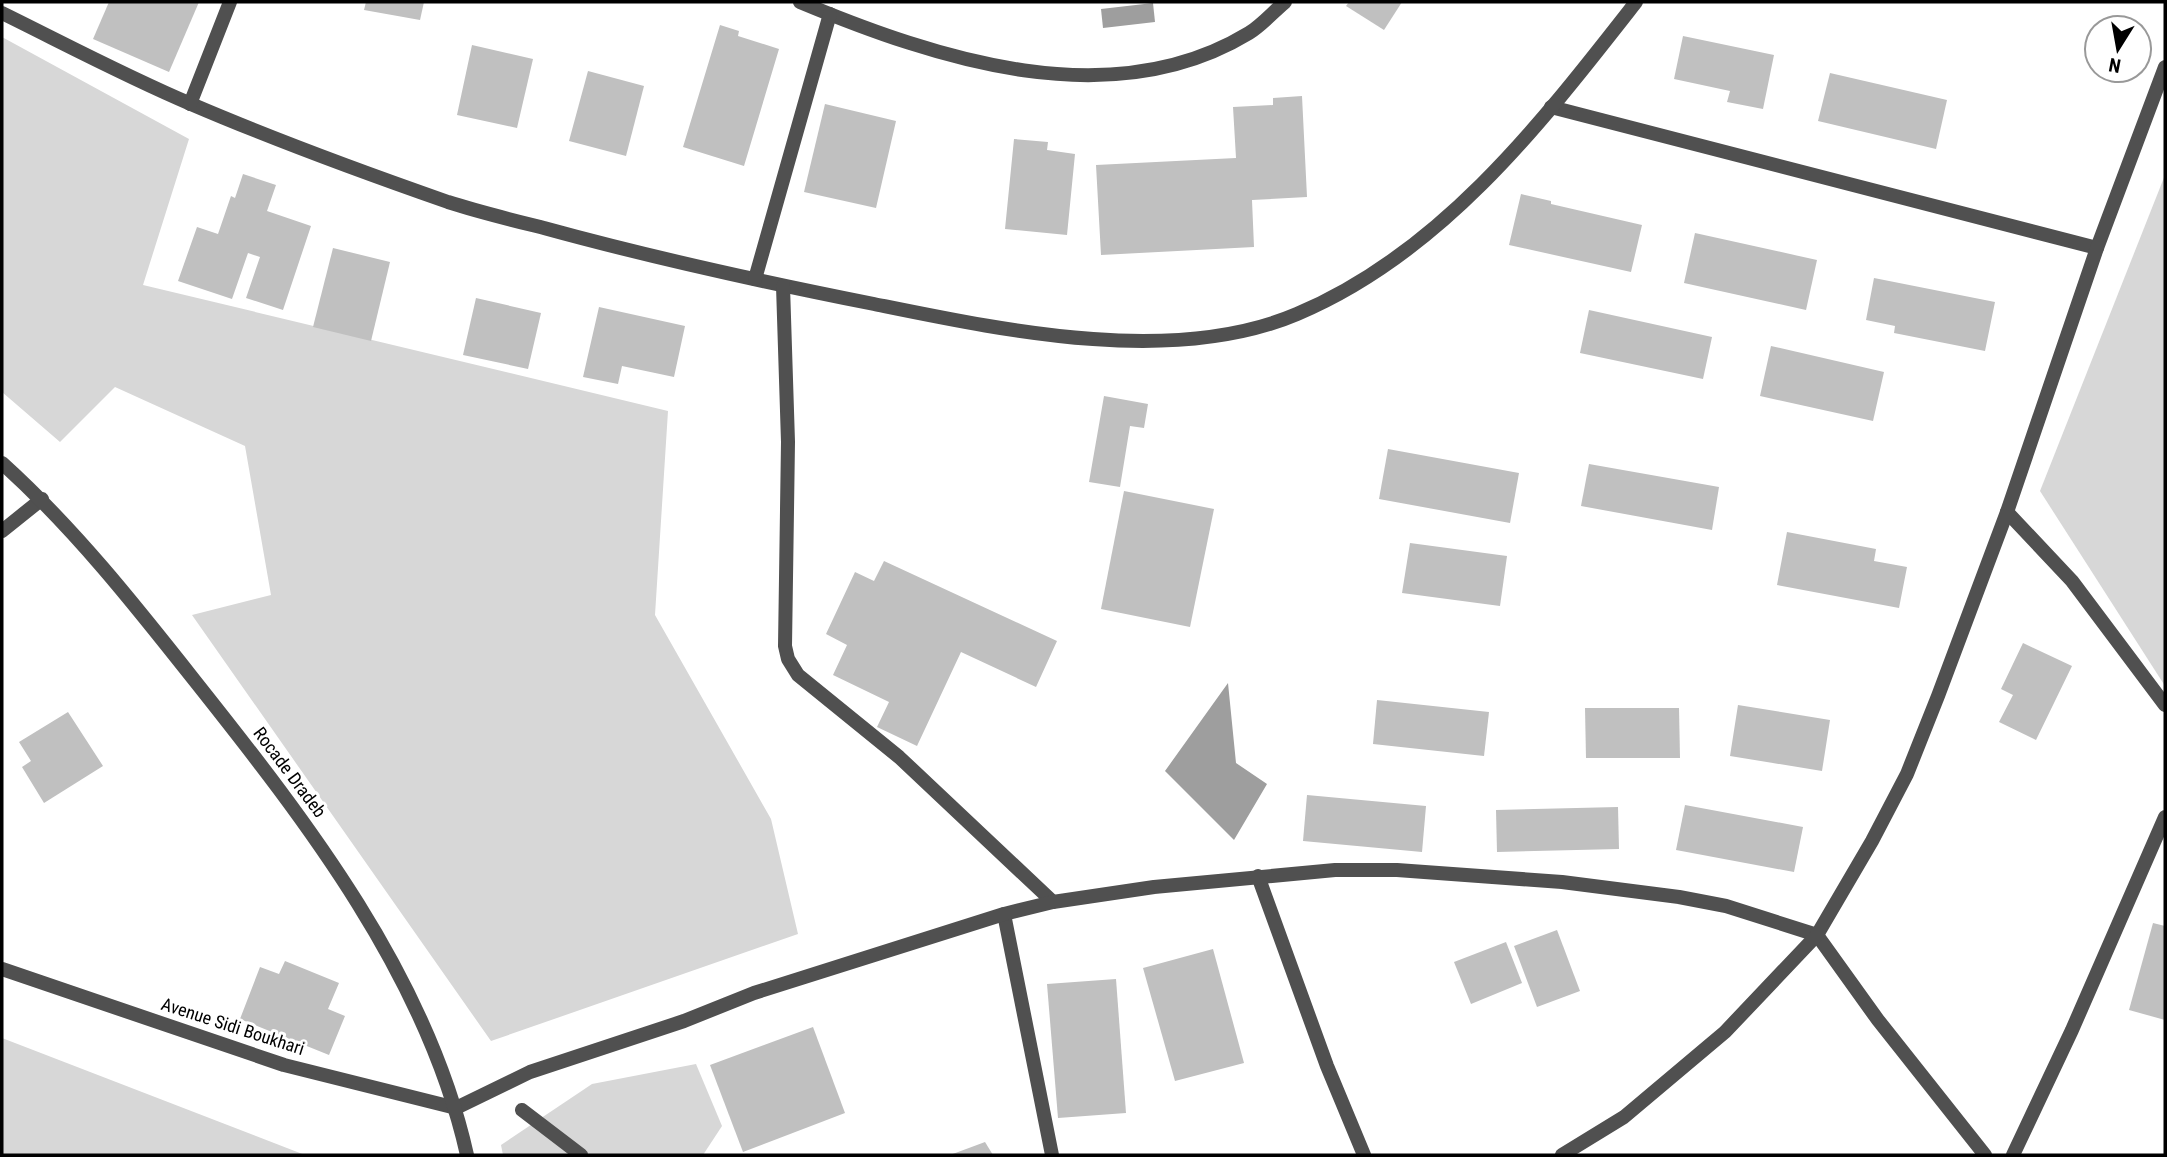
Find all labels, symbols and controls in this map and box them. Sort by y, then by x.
north arrow [2083,14,2153,84]
text: N [2107,53,2123,78]
street label: Rocade Dradeb [249,723,331,821]
street label: Avenue Sidi Boukhari [159,993,307,1059]

